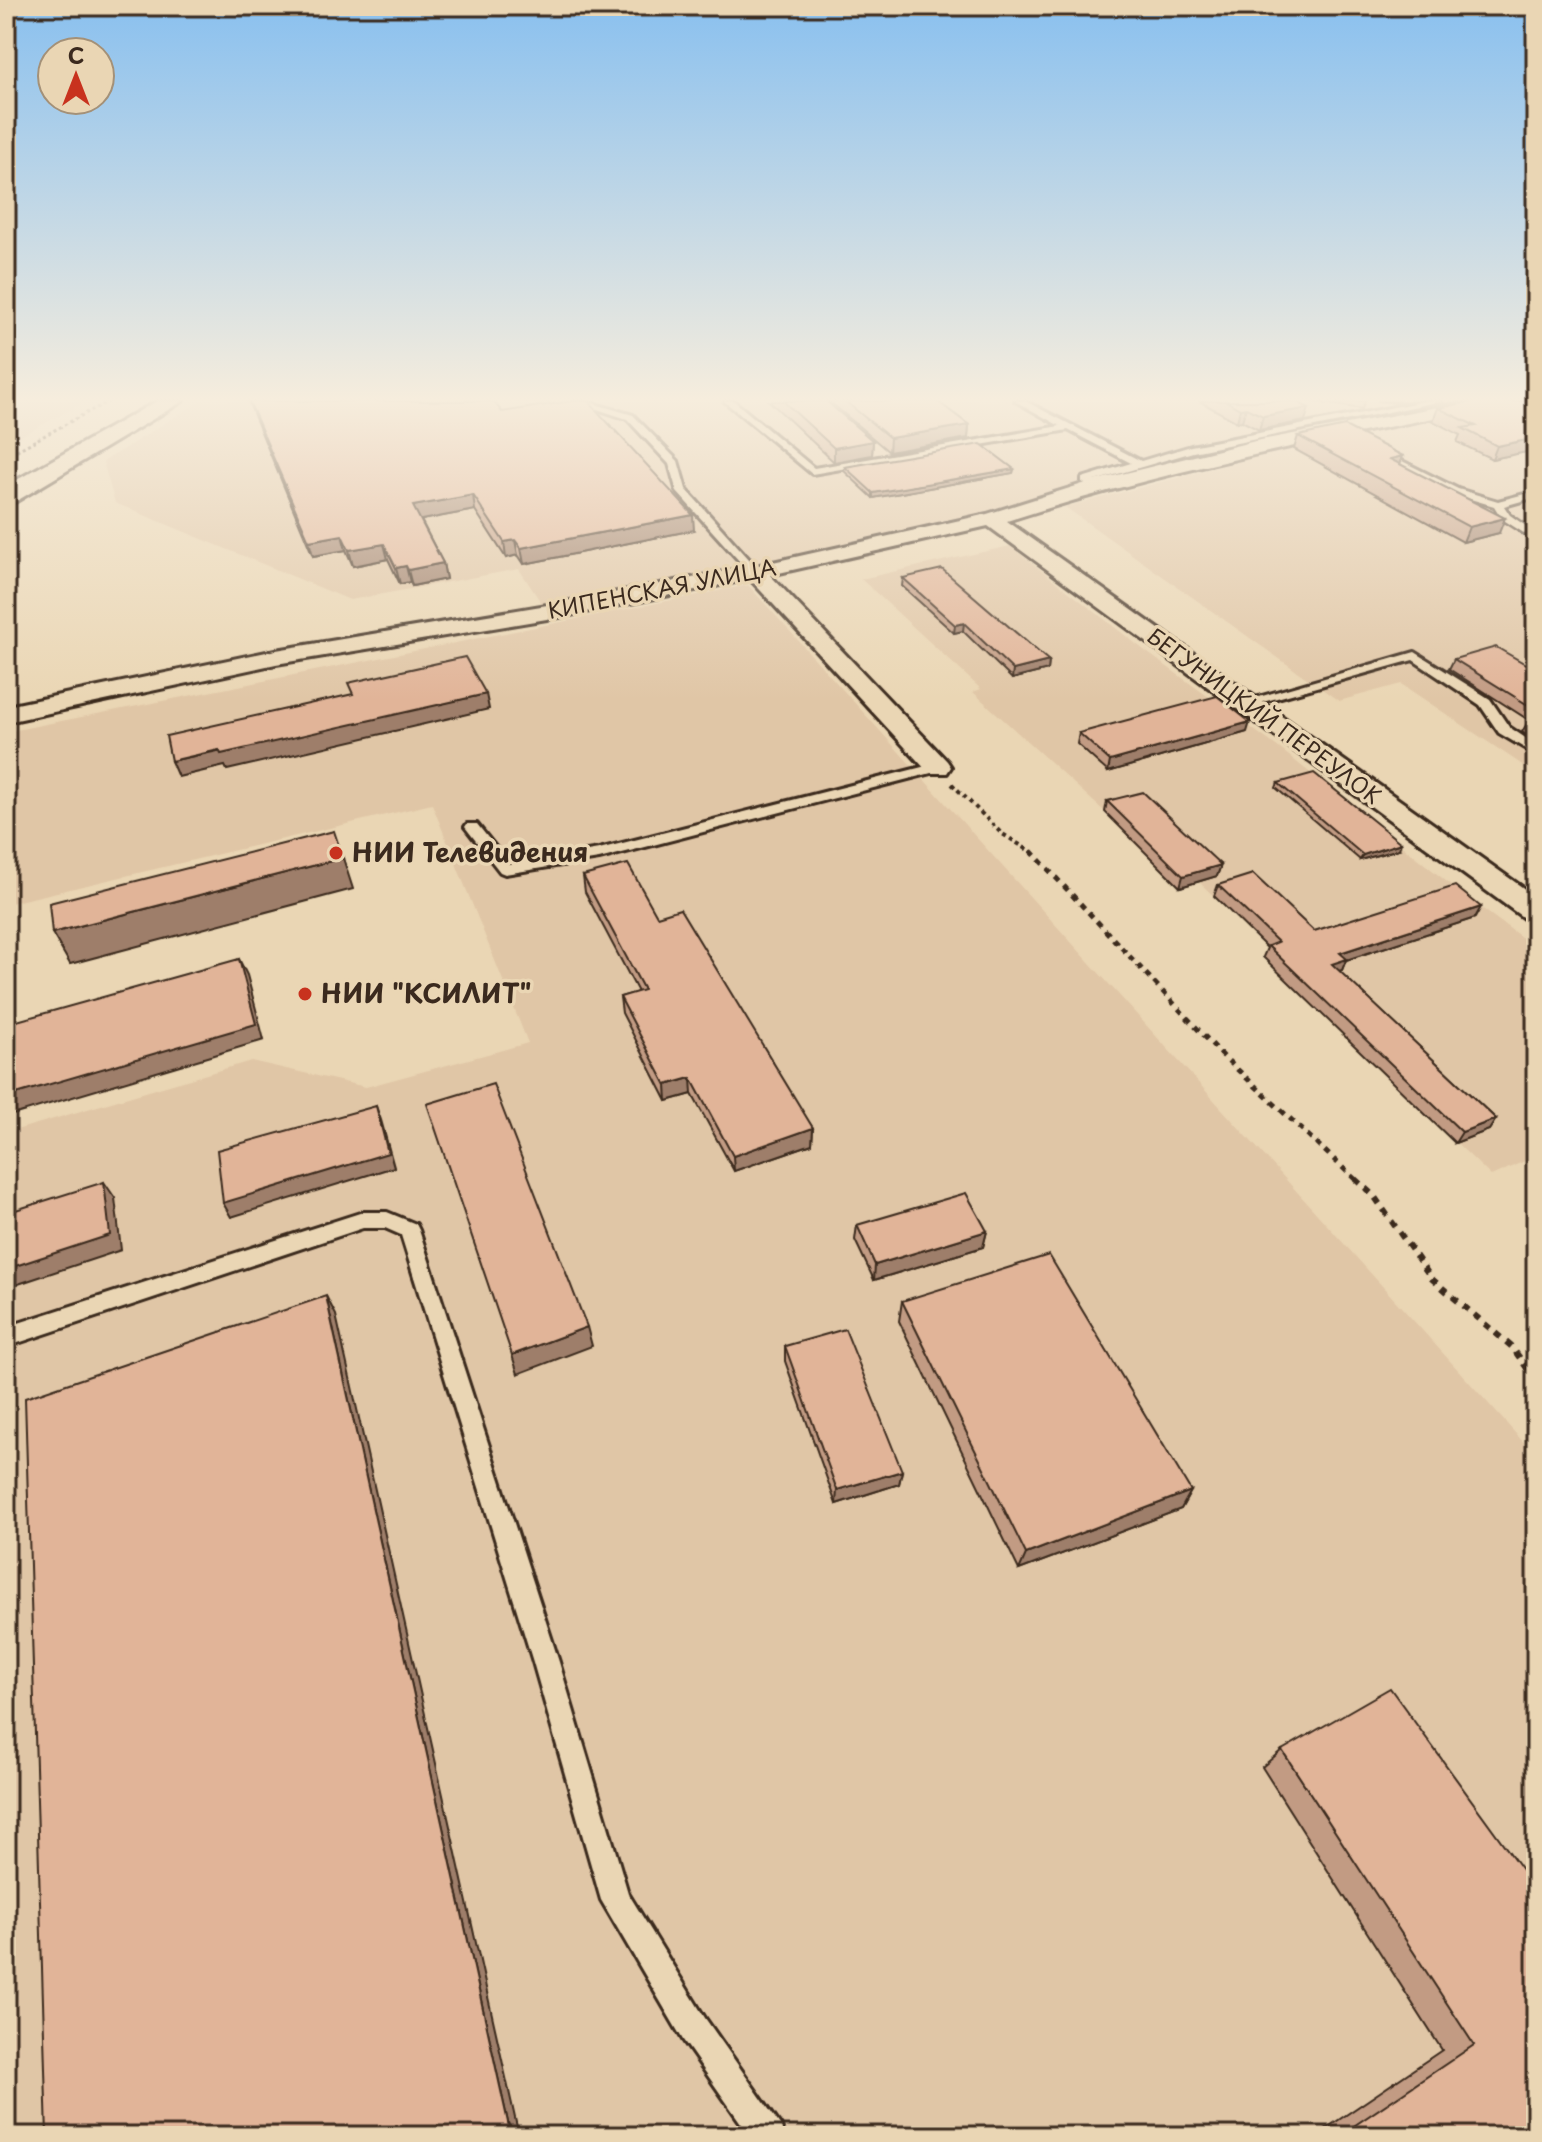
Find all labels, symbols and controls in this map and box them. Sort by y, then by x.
north arrow [36,36,116,116]
text: С [68,38,84,71]
street label: КИПЕНСКАЯ УЛИЦА [545,549,779,626]
street label: БЕГУНИЦКИЙ ПЕРЕУЛОК [1141,619,1389,811]
place label: НИИ Телевидения [352,832,588,871]
marker: НИИ Телевидения [327,844,345,862]
place label: НИИ "КСИЛИТ" [321,973,531,1012]
marker: НИИ "КСИЛИТ" [296,985,314,1003]

